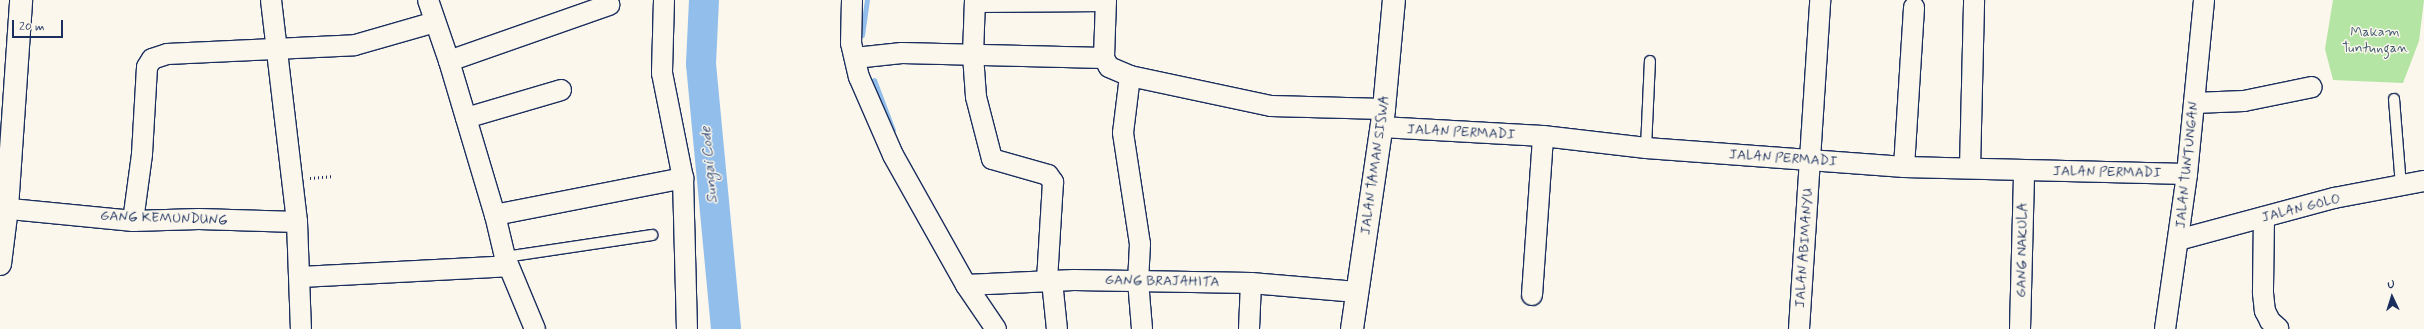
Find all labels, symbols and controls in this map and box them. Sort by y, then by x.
scale bar [14,12,65,38]
text: 20 m [19,19,45,35]
park label: Makam Tuntungan [2342,24,2408,56]
street label: JALAN TAMAN SISWA [1357,95,1393,235]
street label: JALAN TUNTUNGAN [2172,100,2202,230]
street label: JALAN PERMADI [1408,121,1514,143]
water label: Sungai Code [698,126,722,204]
street label: JALAN PERMADI [1730,146,1836,170]
street label: JALAN PERMADI [2055,163,2159,181]
street label: JALAN ABIMANYU [1791,187,1817,309]
street label: JALAN GOLO [2259,190,2343,226]
street label: GANG NAKULA [2013,202,2031,298]
street label: GANG KEMUNDUNG [100,207,228,229]
street label: GANG BRAJAHITA [1105,272,1219,290]
north arrow [2372,277,2412,317]
text: U [2387,278,2395,292]

